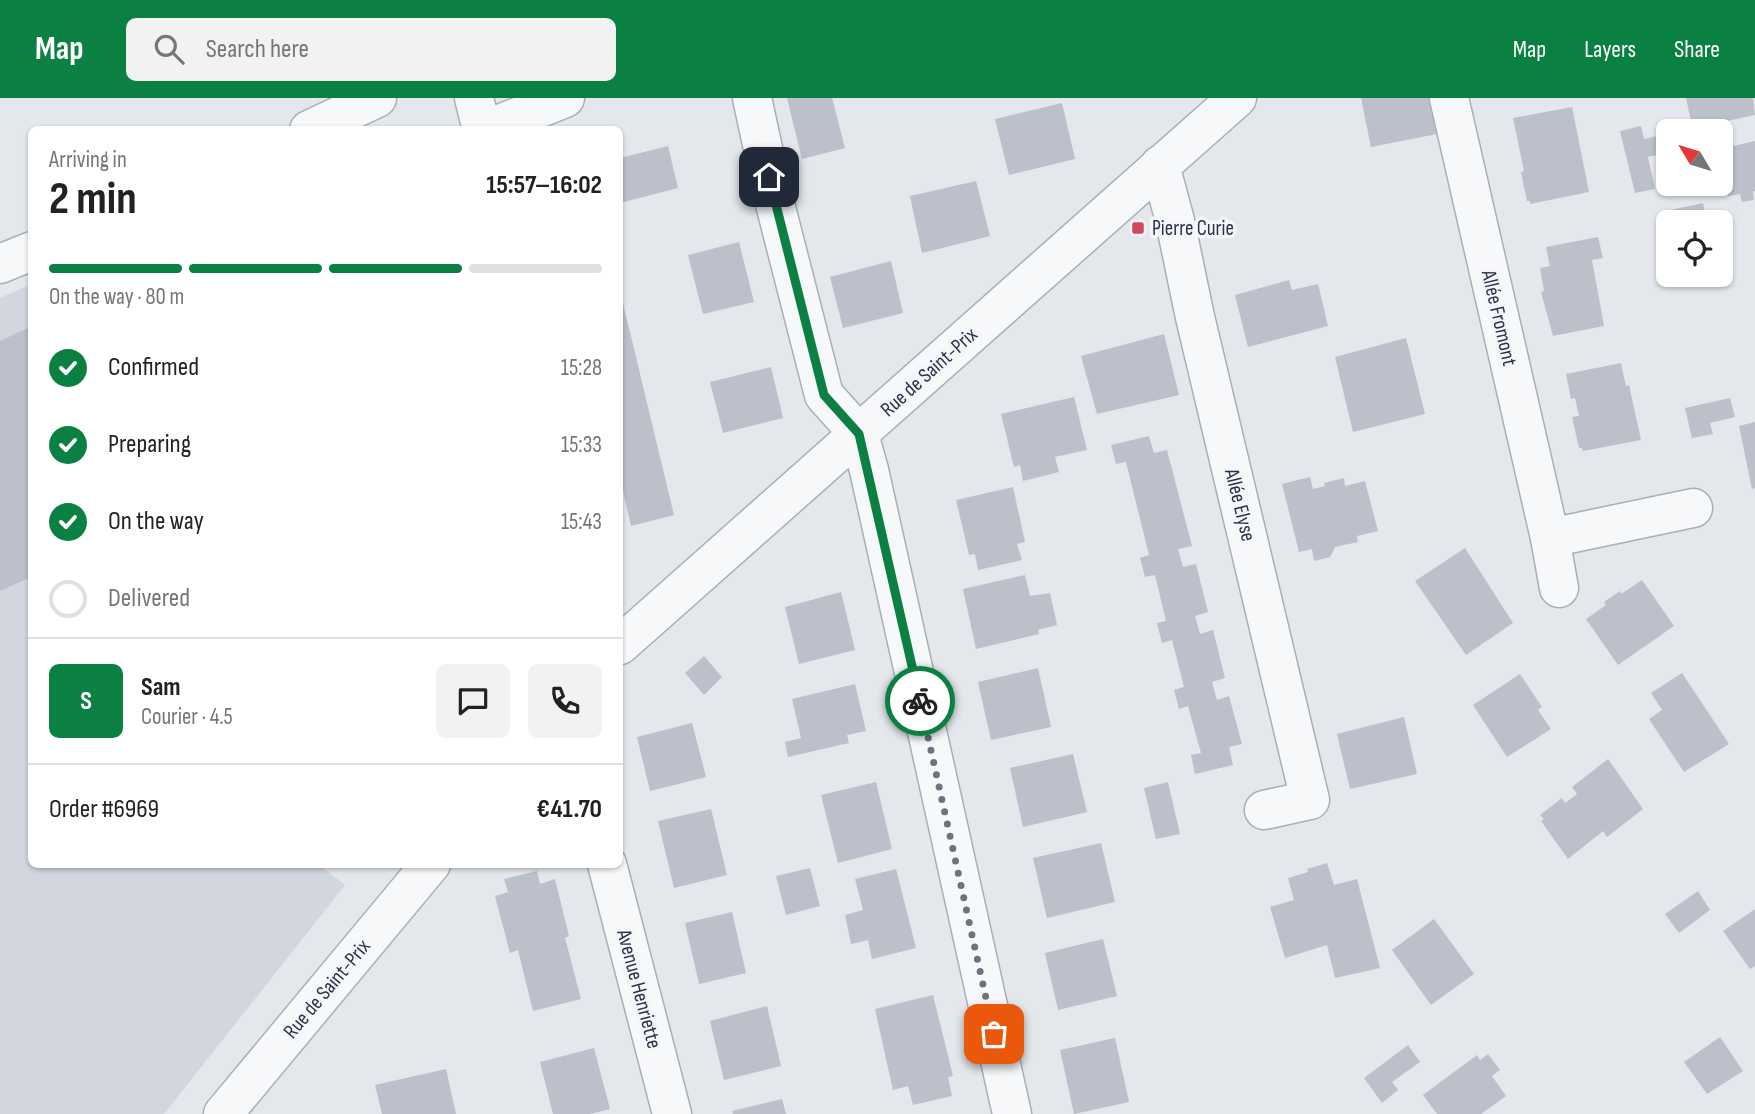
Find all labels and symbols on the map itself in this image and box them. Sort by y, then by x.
north arrow [1656,119,1732,196]
pin [739,147,799,207]
place label: Pierre Curie [1152,216,1234,241]
marker: Pierre Curie [1130,220,1146,236]
street label: Allée Fromont [1476,267,1522,368]
street label: Rue de Saint-Prix [875,322,983,422]
street label: Allée Elyse [1219,465,1261,544]
courier [885,666,955,736]
street label: Avenue Henriette [611,926,667,1051]
street label: Rue de Saint-Prix [278,934,376,1044]
pin [964,1004,1024,1064]

